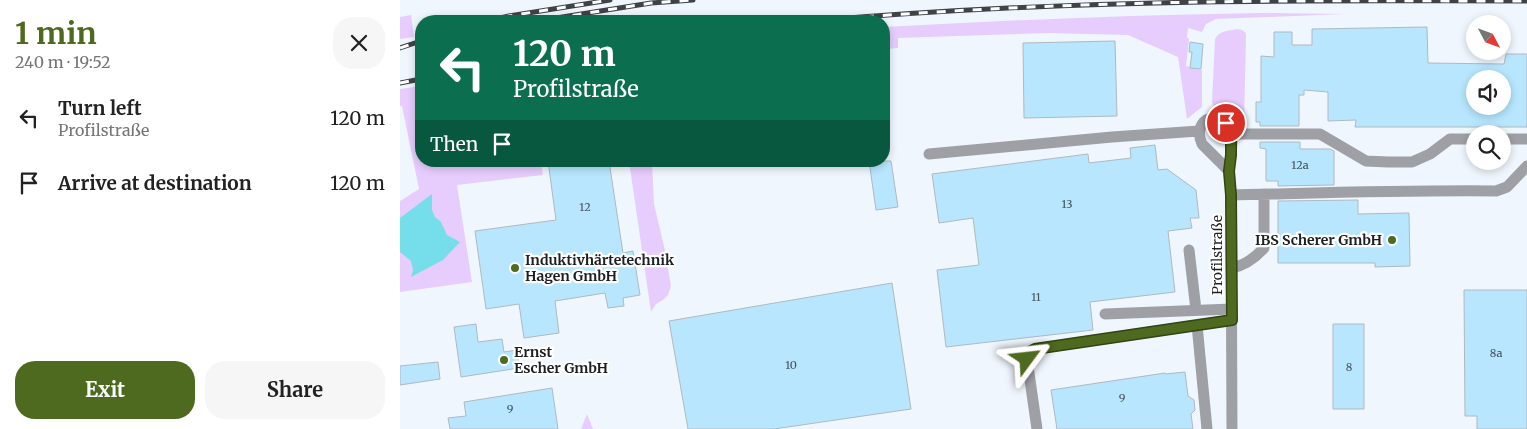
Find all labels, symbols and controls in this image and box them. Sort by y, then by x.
text: 1 min [15,14,97,52]
north arrow [1466,15,1511,60]
map controls [1466,15,1511,170]
button: close [333,17,385,69]
text: 120 m [513,32,616,76]
icon: left [430,35,495,100]
text: 240 m · 19:52 [15,52,111,72]
button: sound [1466,70,1511,115]
text: Profilstraße [513,75,639,103]
text: Turn left [58,96,142,120]
pin [1205,102,1247,144]
icon: left [15,104,43,132]
text: 120 m [330,106,385,130]
icon: arrive [1212,109,1240,137]
text: Profilstraße [58,120,149,140]
button: search [1466,125,1511,170]
icon: arrive [488,130,516,158]
text: Then [430,132,478,156]
house number: 12a [1291,158,1309,172]
icon: arrive [15,169,43,197]
text: Arrive at destination [58,171,252,195]
text: 120 m [330,171,385,195]
house number: 13 [1062,197,1072,211]
house number: 12 [579,200,591,214]
street label: Profilstraße [1208,215,1226,295]
place label: IBS Scherer GmbH [1255,231,1382,249]
marker: IBS Scherer GmbH [1386,234,1398,246]
place label: Induktivhärtetechnik Hagen GmbH [525,251,675,285]
marker: Induktivhärtetechnik Hagen GmbH [509,262,521,274]
house number: 11 [1031,290,1041,304]
position arrow [1000,332,1052,384]
place label: Ernst Escher GmbH [514,343,608,377]
house number: 8a [1490,346,1502,360]
marker: Ernst Escher GmbH [498,354,510,366]
house number: 10 [785,358,797,372]
house number: 8 [1346,360,1353,374]
button: Exit [15,361,195,419]
button: Share [205,361,385,419]
house number: 9 [1119,391,1126,405]
house number: 9 [507,402,514,416]

